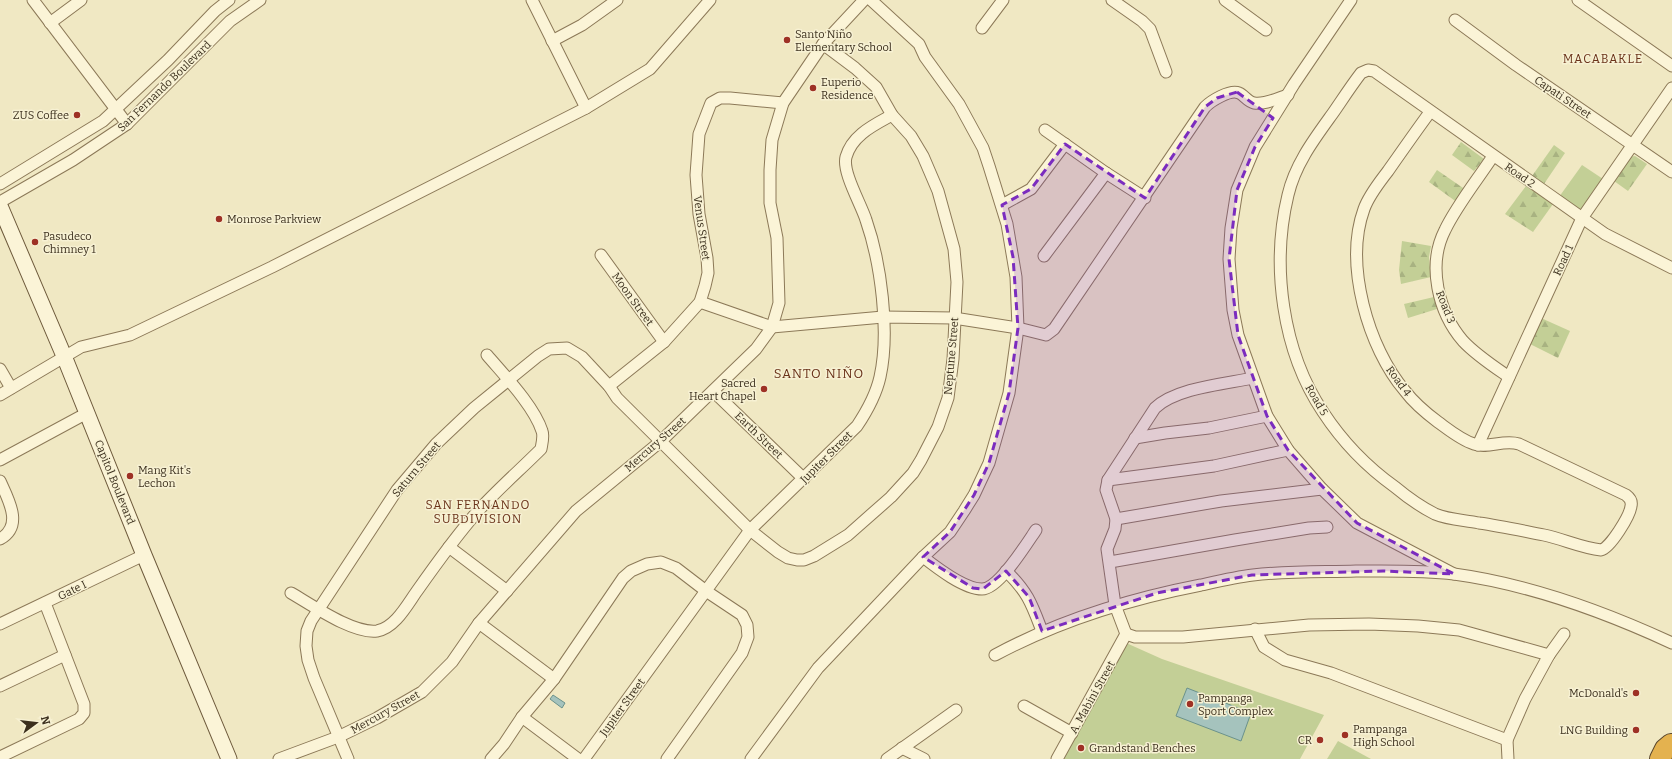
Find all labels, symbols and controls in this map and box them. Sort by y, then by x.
place label: Santo Niño Elementary School [795,28,892,54]
marker: Santo Niño Elementary School [782,35,792,45]
street label: San Fernando Boulevard [115,38,214,134]
district label: MACABAKLE [1563,52,1643,66]
street label: Capati Street [1532,74,1594,121]
place label: Euperio Residence [821,76,874,102]
marker: Euperio Residence [808,83,818,93]
place label: ZUS Coffee [13,109,69,122]
marker: ZUS Coffee [72,110,82,120]
street label: Road 2 [1502,160,1537,191]
street label: Venus Street [691,195,712,261]
place label: Monrose Parkview [227,213,321,226]
marker: Monrose Parkview [214,214,224,224]
place label: Pasudeco Chimney 1 [43,230,96,256]
marker: Pasudeco Chimney 1 [30,237,40,247]
street label: Road 1 [1551,242,1576,278]
street label: Moon Street [609,270,656,328]
street label: Road 3 [1433,289,1458,326]
street label: Neptune Street [942,317,961,396]
street label: Road 4 [1383,364,1414,400]
district label: SANTO NIÑO [774,366,864,381]
place label: Sacred Heart Chapel [689,377,756,403]
street label: Road 5 [1302,382,1331,418]
marker: Sacred Heart Chapel [759,384,769,394]
street label: Earth Street [732,409,785,461]
street label: Mercury Street [622,414,689,474]
street label: Jupiter Street [797,429,855,487]
street label: Capitol Boulevard [92,438,138,527]
street label: Saturn Street [390,439,443,500]
place label: Mang Kit's Lechon [138,464,191,490]
marker: Mang Kit's Lechon [125,471,135,481]
district label: SAN FERNANDO SUBDIVISION [426,498,530,526]
street label: Gate I [56,578,89,603]
street label: A. Mabini Street [1067,659,1118,736]
street label: Jupiter Street [597,676,648,739]
place label: McDonald's [1569,687,1628,700]
street label: Mercury Street [349,688,422,737]
marker: McDonald's [1631,688,1641,698]
place label: Pampanga Sport Complex [1198,692,1273,718]
marker: Pampanga Sport Complex [1185,699,1195,709]
north arrow [16,703,56,743]
text: N [38,715,53,727]
place label: Pampanga High School [1353,723,1415,749]
place label: LNG Building [1560,724,1628,737]
marker: LNG Building [1631,725,1641,735]
marker: Pampanga High School [1340,730,1350,740]
place label: CR [1298,734,1313,747]
marker: CR [1315,735,1325,745]
place label: Grandstand Benches [1089,742,1195,755]
marker: Grandstand Benches [1076,743,1086,753]

